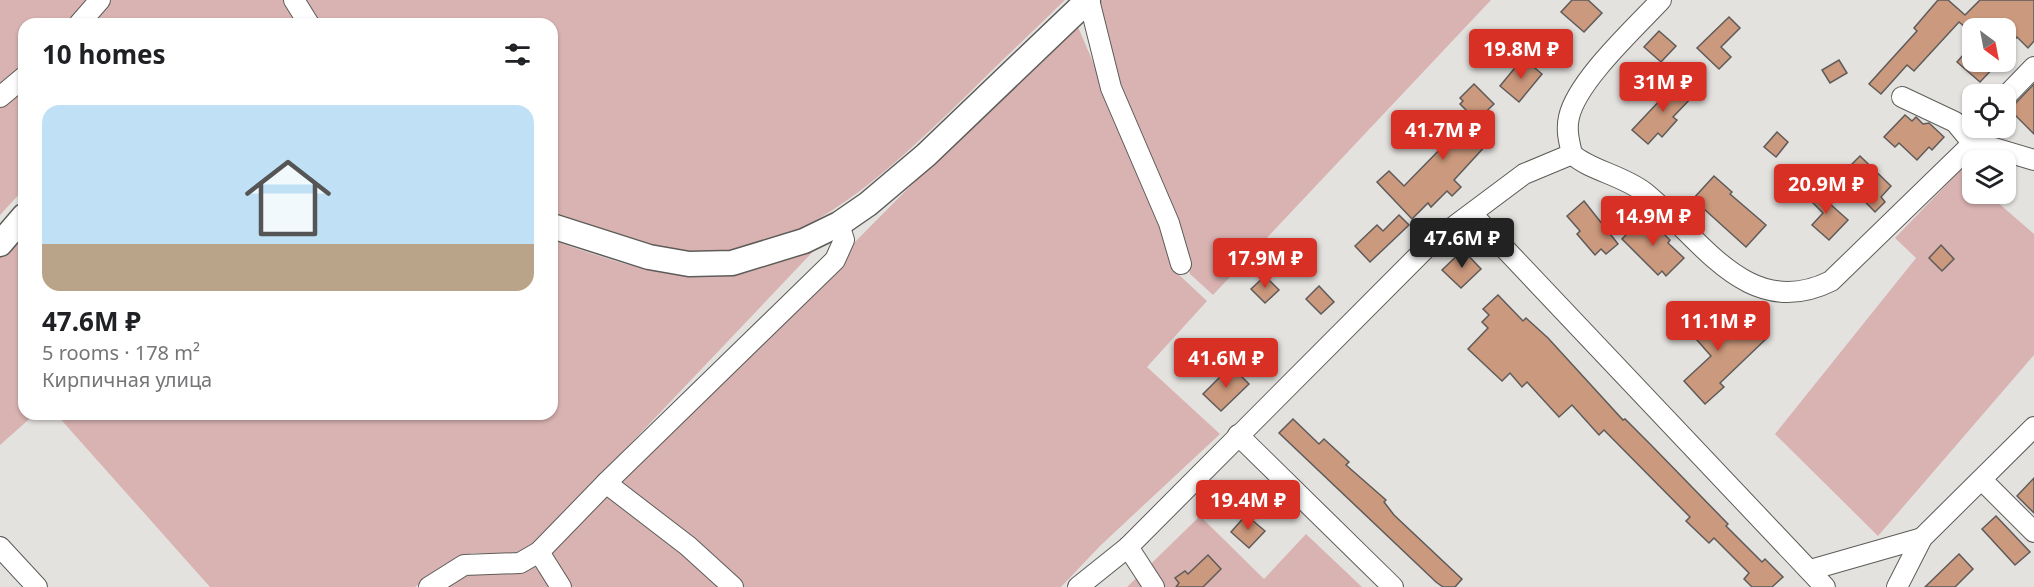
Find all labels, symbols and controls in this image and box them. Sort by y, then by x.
north arrow [1962,18,2016,72]
map controls [1962,18,2016,204]
pin: 19.8M ₽ [1466,29,1576,80]
text: 19.8M ₽ [1483,35,1559,62]
text: 10 homes [42,36,166,72]
icon: filters [501,38,534,71]
pin: 31M ₽ [1621,62,1705,113]
text: 31M ₽ [1634,68,1692,95]
button: locate [1962,84,2016,138]
pin: 41.7M ₽ [1388,110,1498,161]
text: 41.7M ₽ [1405,116,1481,143]
icon: home [234,144,342,252]
button: layers [1962,150,2016,204]
pin: 20.9M ₽ [1771,164,1881,215]
text: 20.9M ₽ [1788,170,1864,197]
pin: 14.9M ₽ [1598,196,1708,247]
text: 14.9M ₽ [1615,202,1691,229]
pin: 47.6M ₽ [1407,218,1517,269]
text: 47.6M ₽ [1424,224,1500,251]
pin: 17.9M ₽ [1210,238,1320,289]
text: 17.9M ₽ [1227,244,1303,271]
pin: 11.1M ₽ [1663,301,1773,352]
text: 47.6M ₽ [42,303,141,339]
text: 11.1M ₽ [1680,307,1756,334]
pin: 41.6M ₽ [1171,338,1281,389]
text: 5 rooms · 178 m² [42,339,200,366]
text: 41.6M ₽ [1188,344,1264,371]
text: Кирпичная улица [42,366,212,393]
pin: 19.4M ₽ [1193,480,1303,531]
text: 19.4M ₽ [1210,486,1286,513]

